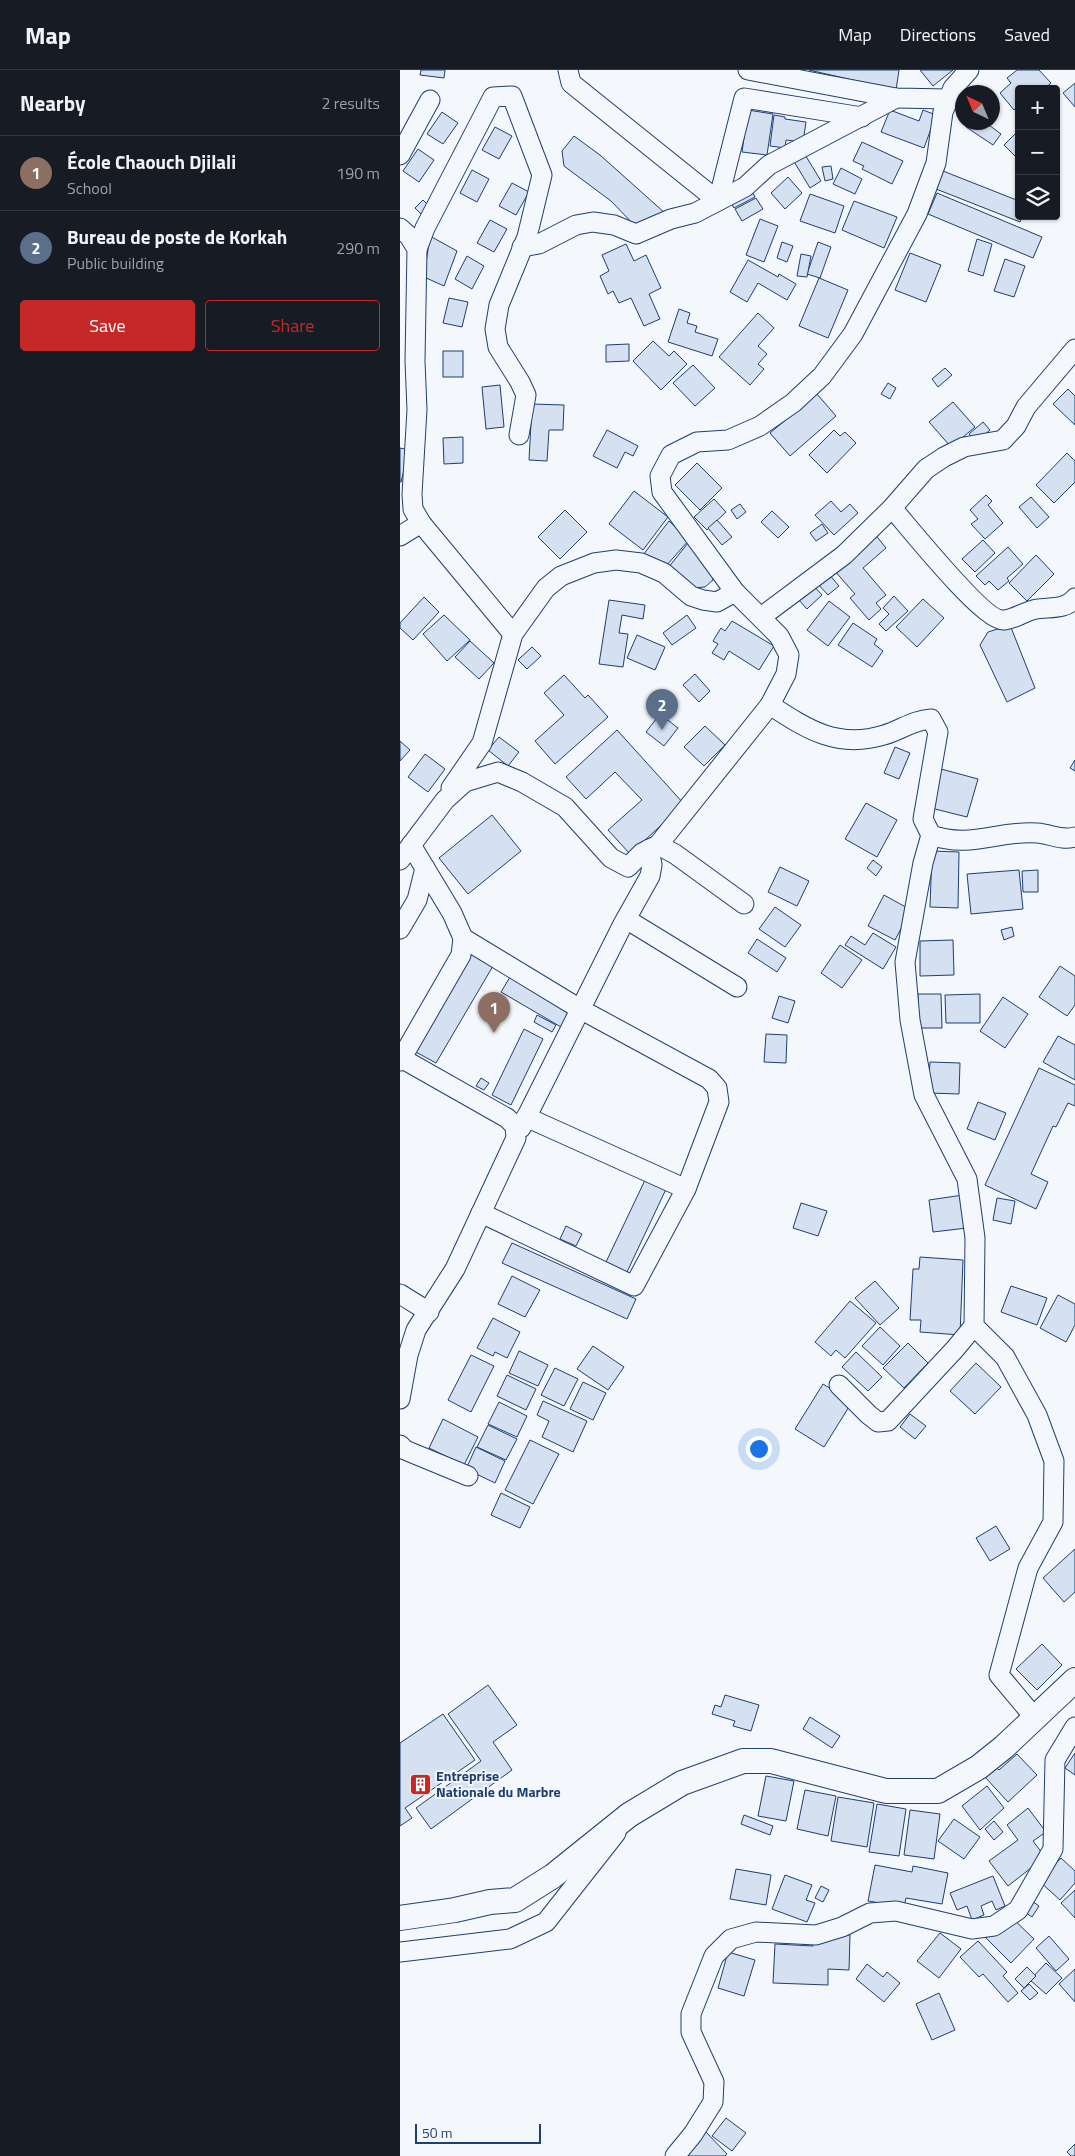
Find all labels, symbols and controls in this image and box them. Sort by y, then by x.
text: Map [25,17,71,53]
text: Map [838,21,872,48]
text: Directions [900,21,976,48]
text: Saved [1004,21,1050,48]
north arrow [955,85,1000,130]
map controls [1015,85,1060,220]
button: + [1015,85,1060,130]
text: Nearby [20,87,85,119]
text: 2 results [321,91,380,115]
button: − [1015,130,1060,175]
text: École Chaouch Djilali [67,147,236,176]
text: 1 [32,161,40,185]
text: 190 m [336,161,380,185]
button: layers [1015,175,1060,220]
text: School [67,176,112,200]
text: Bureau de poste de Korkah [67,222,287,251]
text: 2 [32,236,40,260]
text: 290 m [336,236,380,260]
text: Public building [67,251,164,275]
button: Save [20,300,195,351]
button: Share [205,300,380,351]
pin: 2 [646,689,678,730]
pin: 1 [478,992,510,1033]
your location [746,1436,772,1462]
place label: Entreprise Nationale du Marbre [436,1765,561,1802]
building icon: Entreprise Nationale du Marbre [408,1772,432,1796]
scale bar [415,2121,541,2144]
text: 50 m [422,2122,452,2143]

